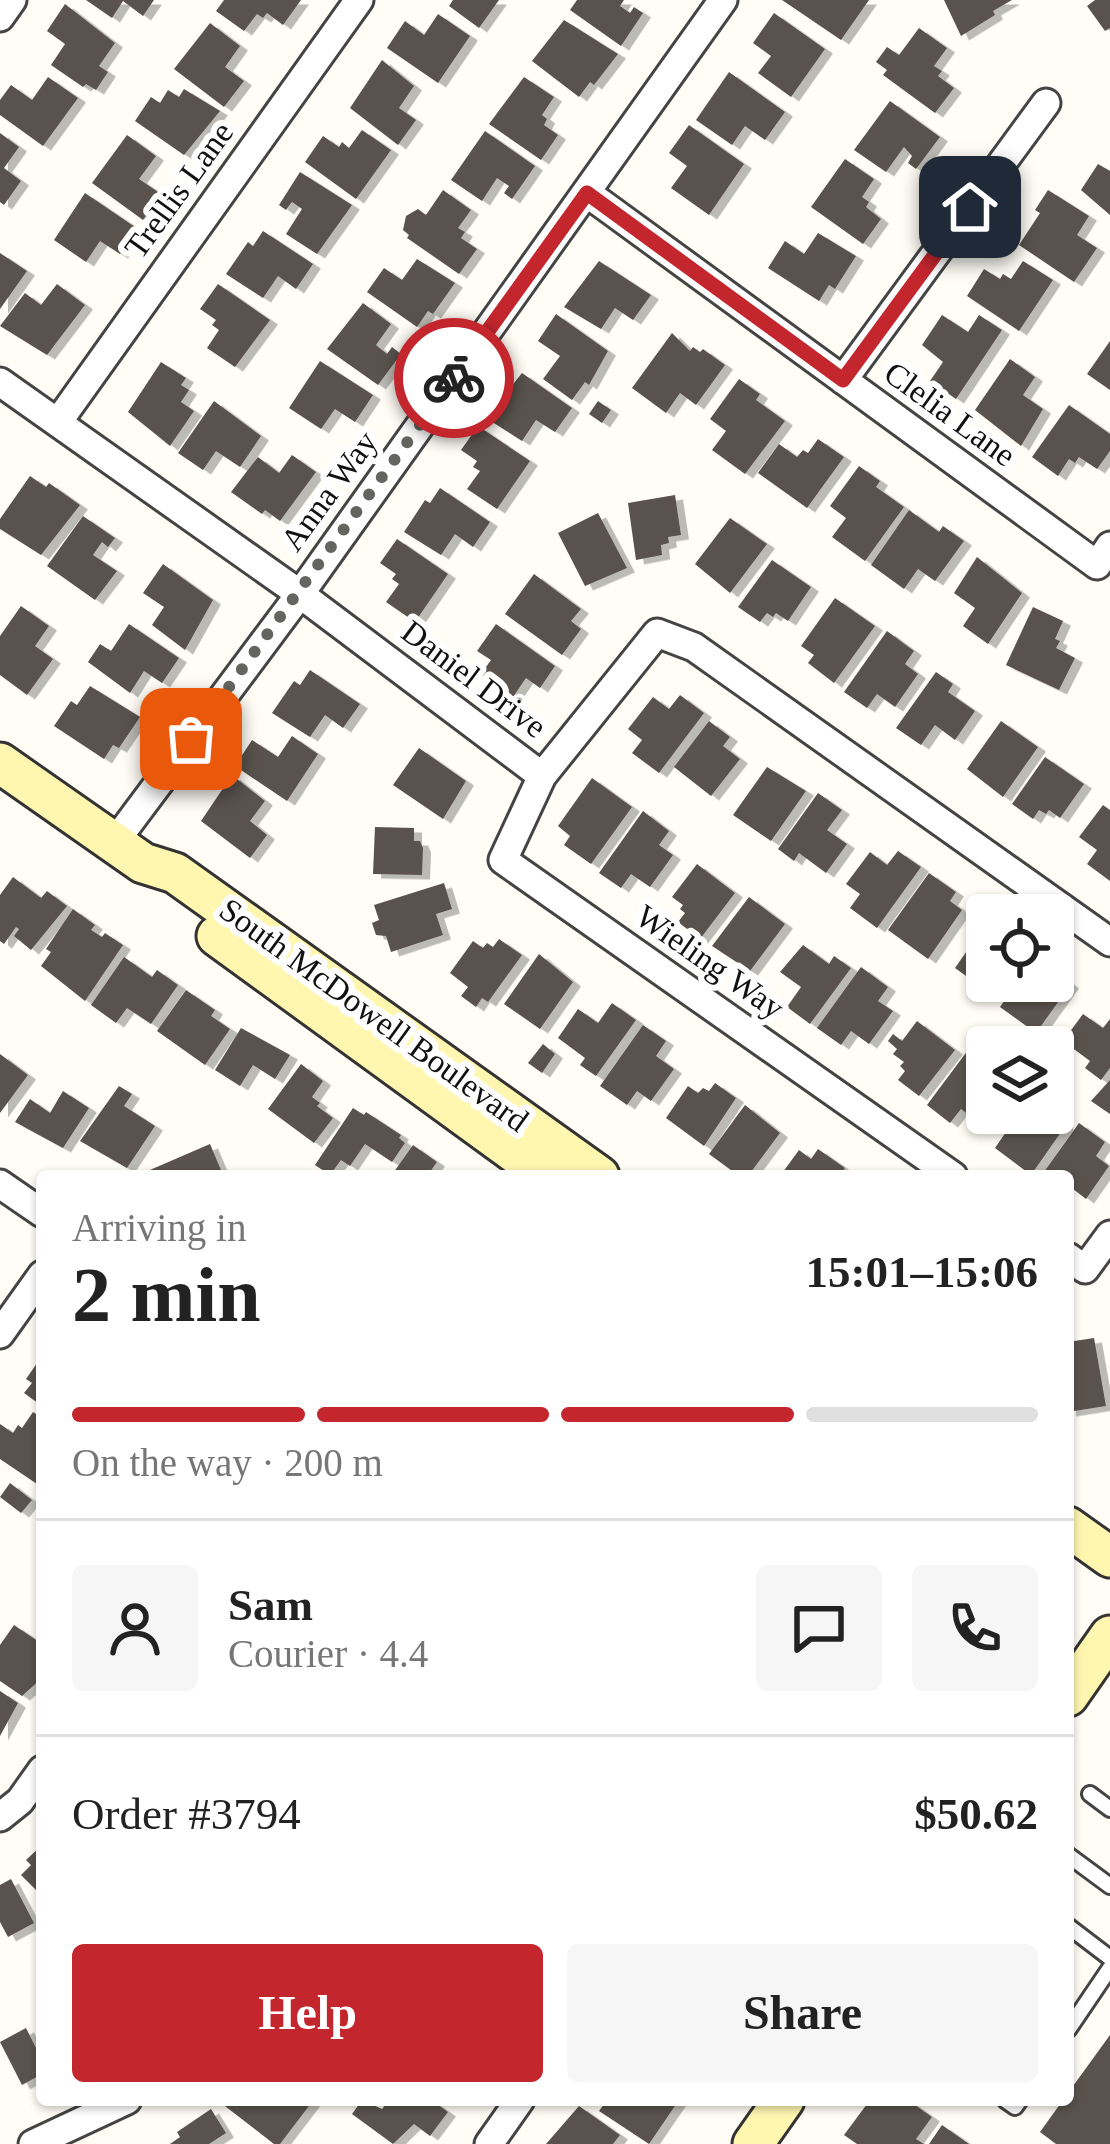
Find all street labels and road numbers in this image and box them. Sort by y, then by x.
street label: Trellis Lane [118,115,240,265]
street label: Clelia Lane [878,354,1022,474]
street label: Anna Way [274,424,385,558]
street label: Daniel Drive [395,613,553,745]
street label: South McDowell Boulevard [213,891,536,1139]
street label: Wieling Way [629,898,791,1026]

